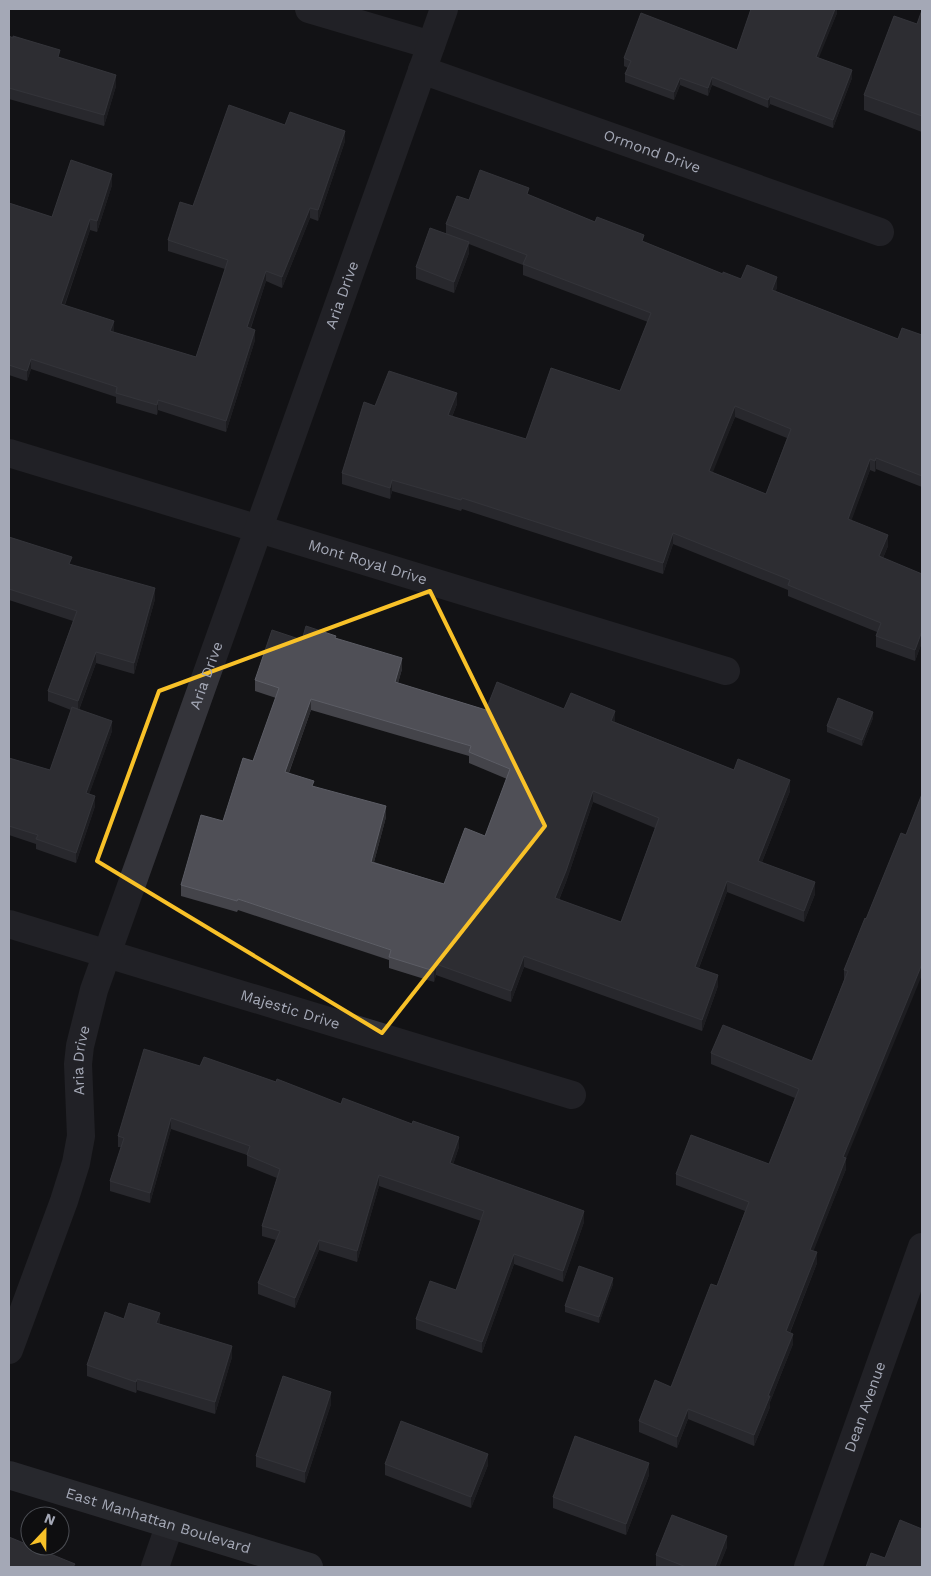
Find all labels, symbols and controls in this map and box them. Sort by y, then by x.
street label: Ormond Drive [601,126,703,177]
street label: Aria Drive [322,259,362,331]
street label: Mont Royal Drive [306,536,429,589]
street label: Aria Drive [186,639,227,712]
street label: Majestic Drive [238,986,342,1033]
street label: Aria Drive [69,1023,94,1096]
street label: Dean Avenue [841,1359,889,1455]
street label: East Manhattan Boulevard [63,1484,253,1558]
north arrow [20,1506,70,1556]
text: N [42,1510,58,1528]

